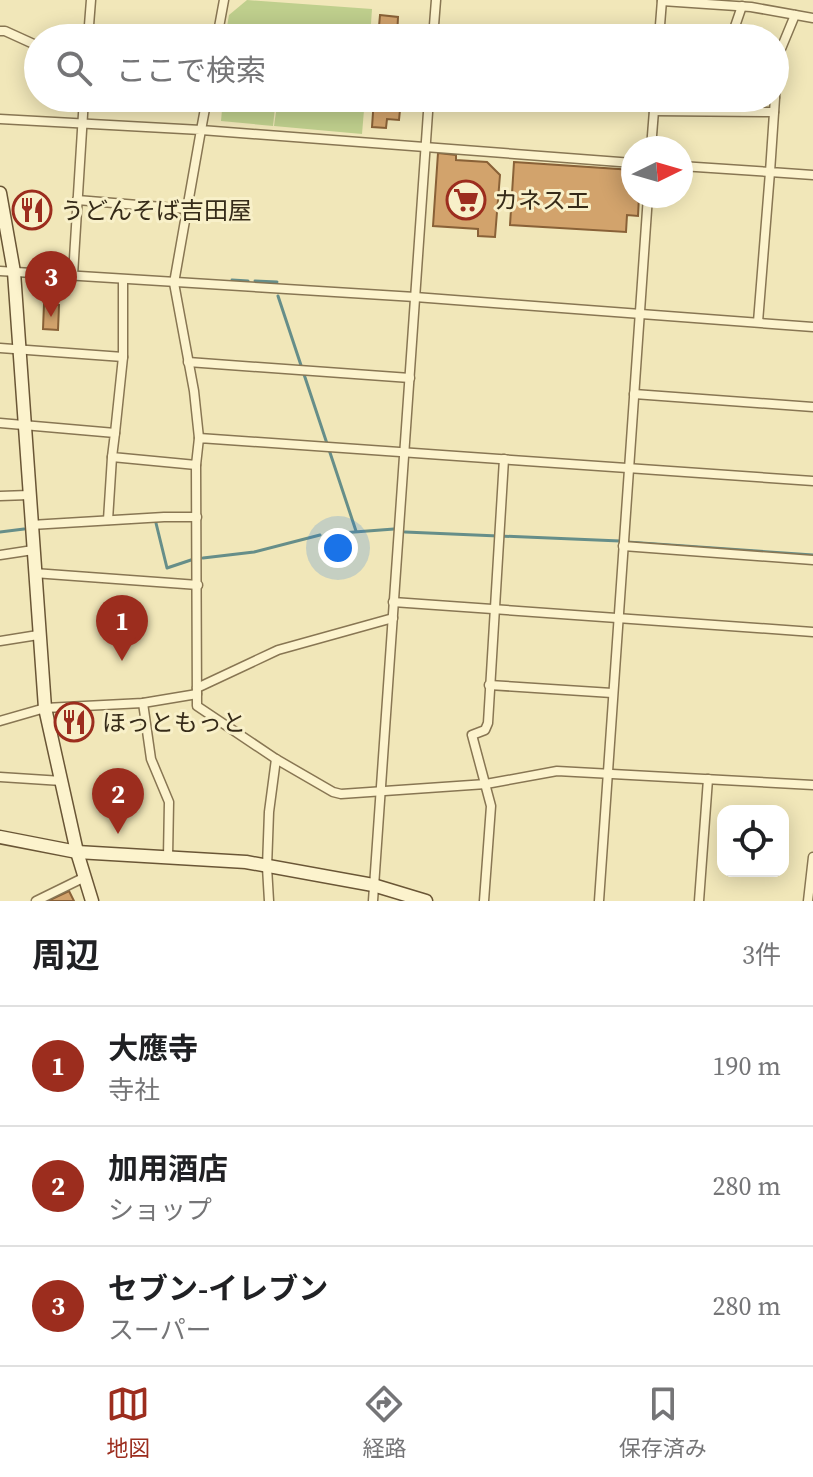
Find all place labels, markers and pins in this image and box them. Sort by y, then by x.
supermarket icon: カネスエ [445,179,487,221]
place label: カネスエ [494,184,590,217]
restaurant icon: うどんそば吉田屋 [11,189,53,231]
place label: うどんそば吉田屋 [60,194,252,227]
pin: 3 [25,251,77,317]
pin: 1 [96,595,148,661]
restaurant icon: ほっともっと [53,701,95,743]
place label: ほっともっと [102,706,246,739]
pin: 2 [92,768,144,834]

